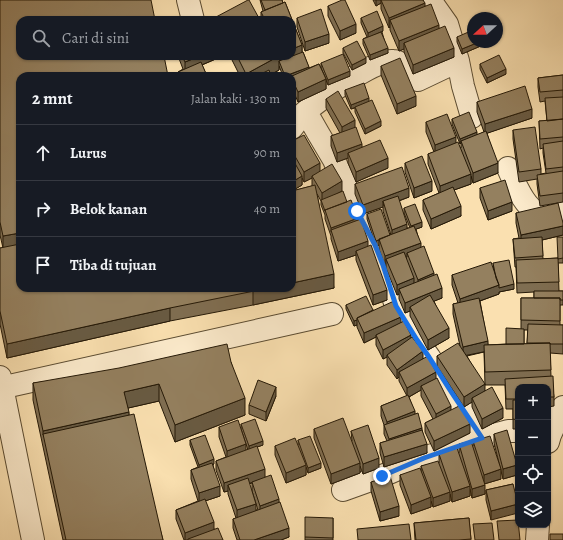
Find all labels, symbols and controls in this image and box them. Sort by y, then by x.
north arrow [467,12,503,48]
search box [16,16,296,60]
icon: search [30,27,52,49]
text: Cari di sini [62,28,129,48]
text: 2 mnt [32,87,73,110]
text: Jalan kaki · 130 m [191,90,280,107]
icon: ahead [32,142,54,164]
text: Lurus [70,143,107,163]
text: 90 m [254,144,280,161]
icon: right [32,198,54,220]
text: Belok kanan [70,199,147,219]
text: 40 m [254,200,280,217]
route start [348,202,366,220]
icon: arrive [32,254,54,276]
text: Tiba di tujuan [70,255,156,275]
map controls [515,384,551,528]
button: + [515,384,551,420]
button: − [515,420,551,456]
button: locate [515,456,551,492]
route end [373,467,391,485]
button: layers [515,492,551,528]

